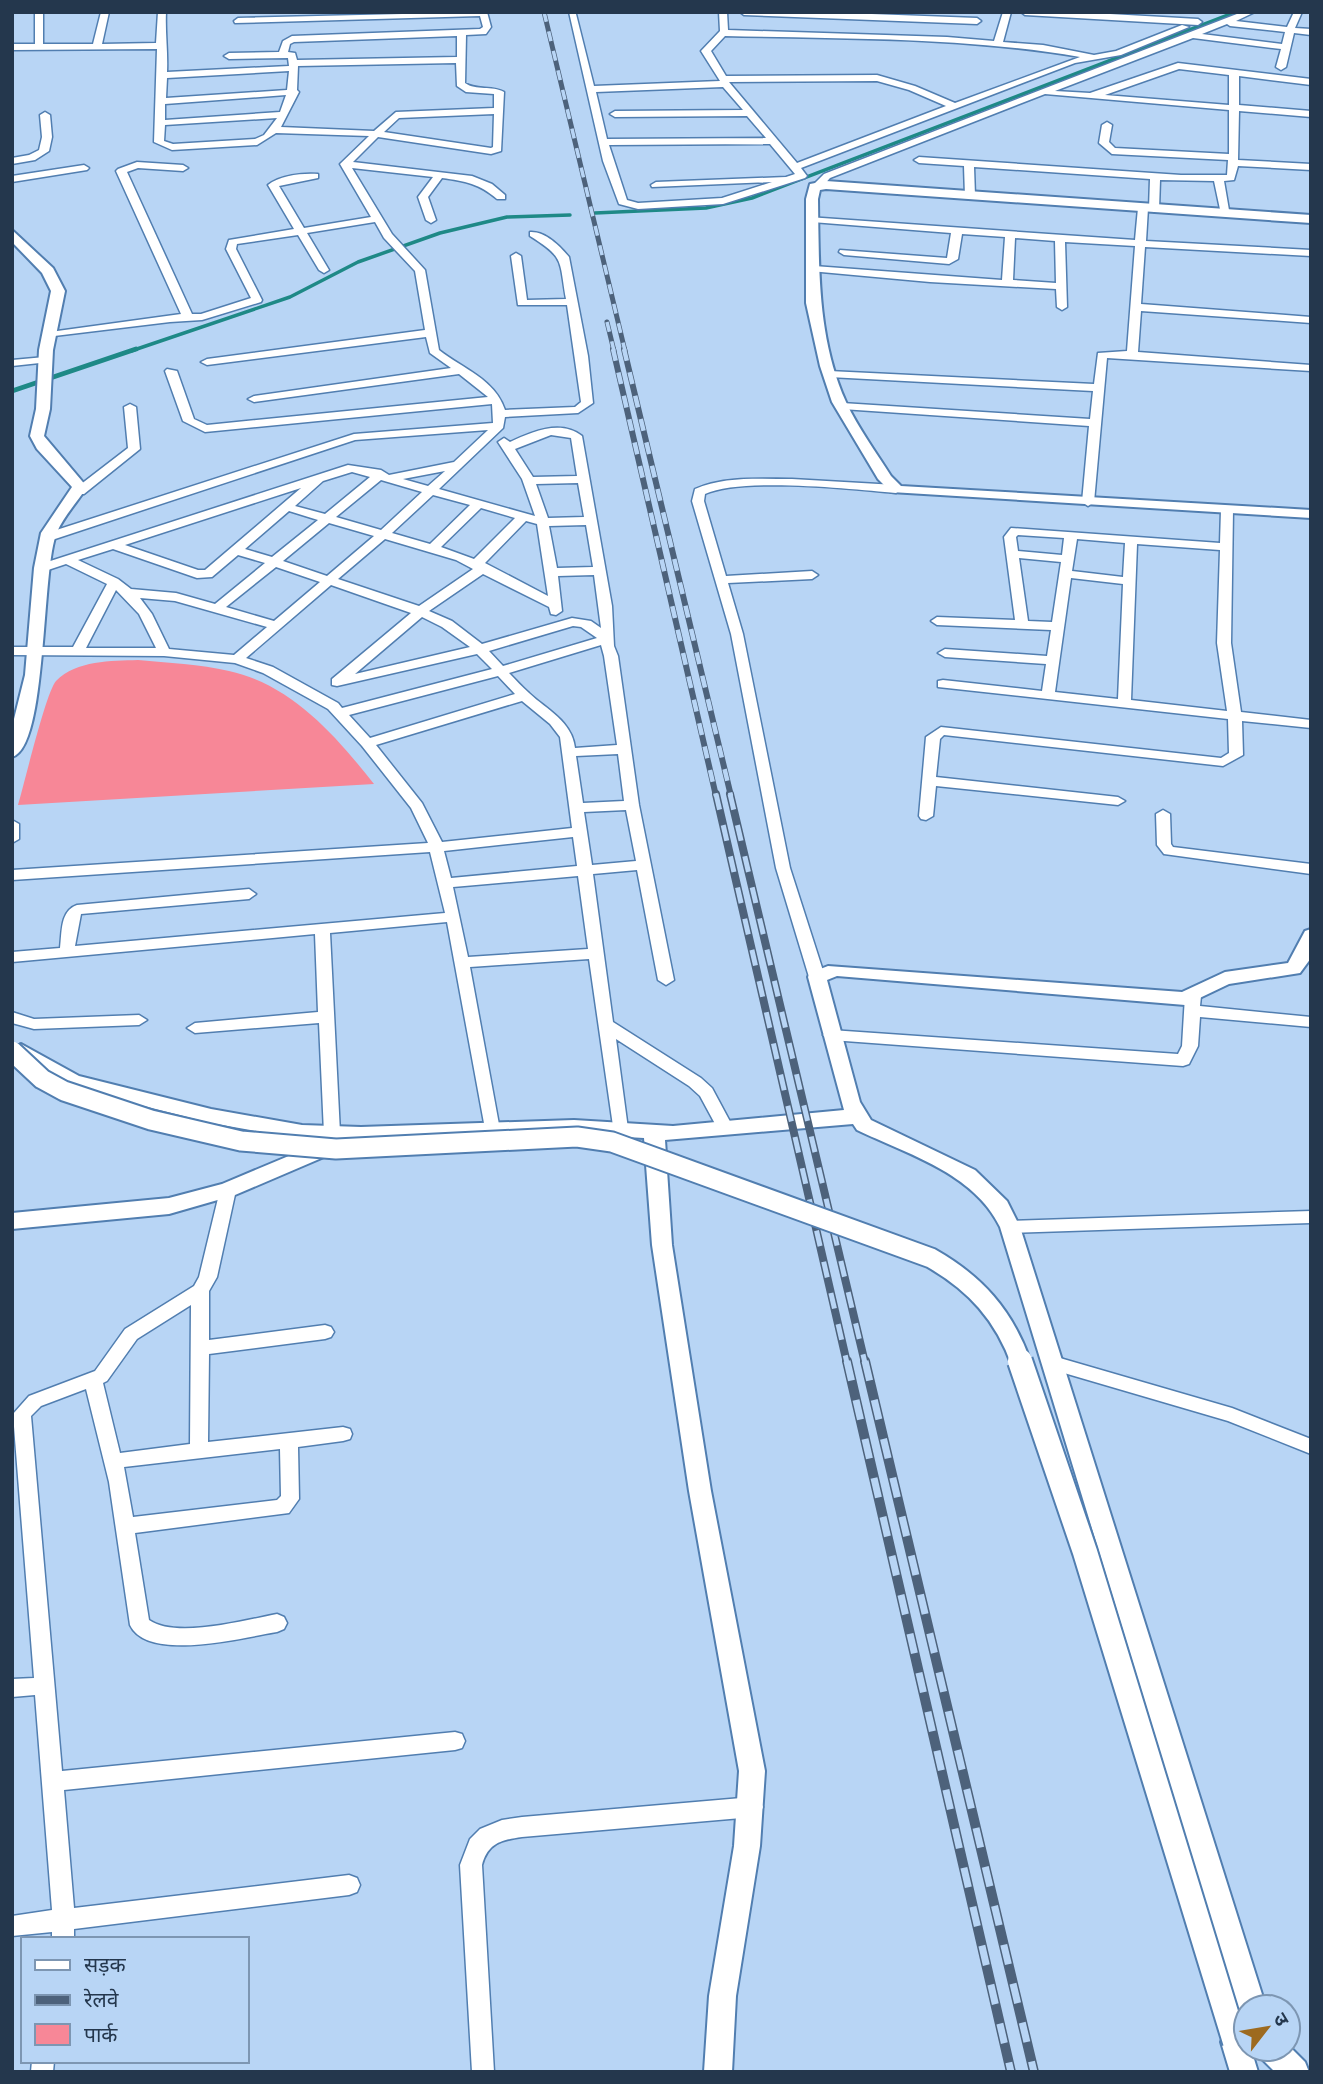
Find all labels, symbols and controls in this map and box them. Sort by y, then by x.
legend [21,1937,248,2063]
text: सड़क [84,1952,126,1977]
text: रेलवे [83,1987,119,2012]
north arrow [1232,1993,1302,2063]
text: उ [1269,2009,1294,2030]
text: पार्क [84,2022,118,2047]

